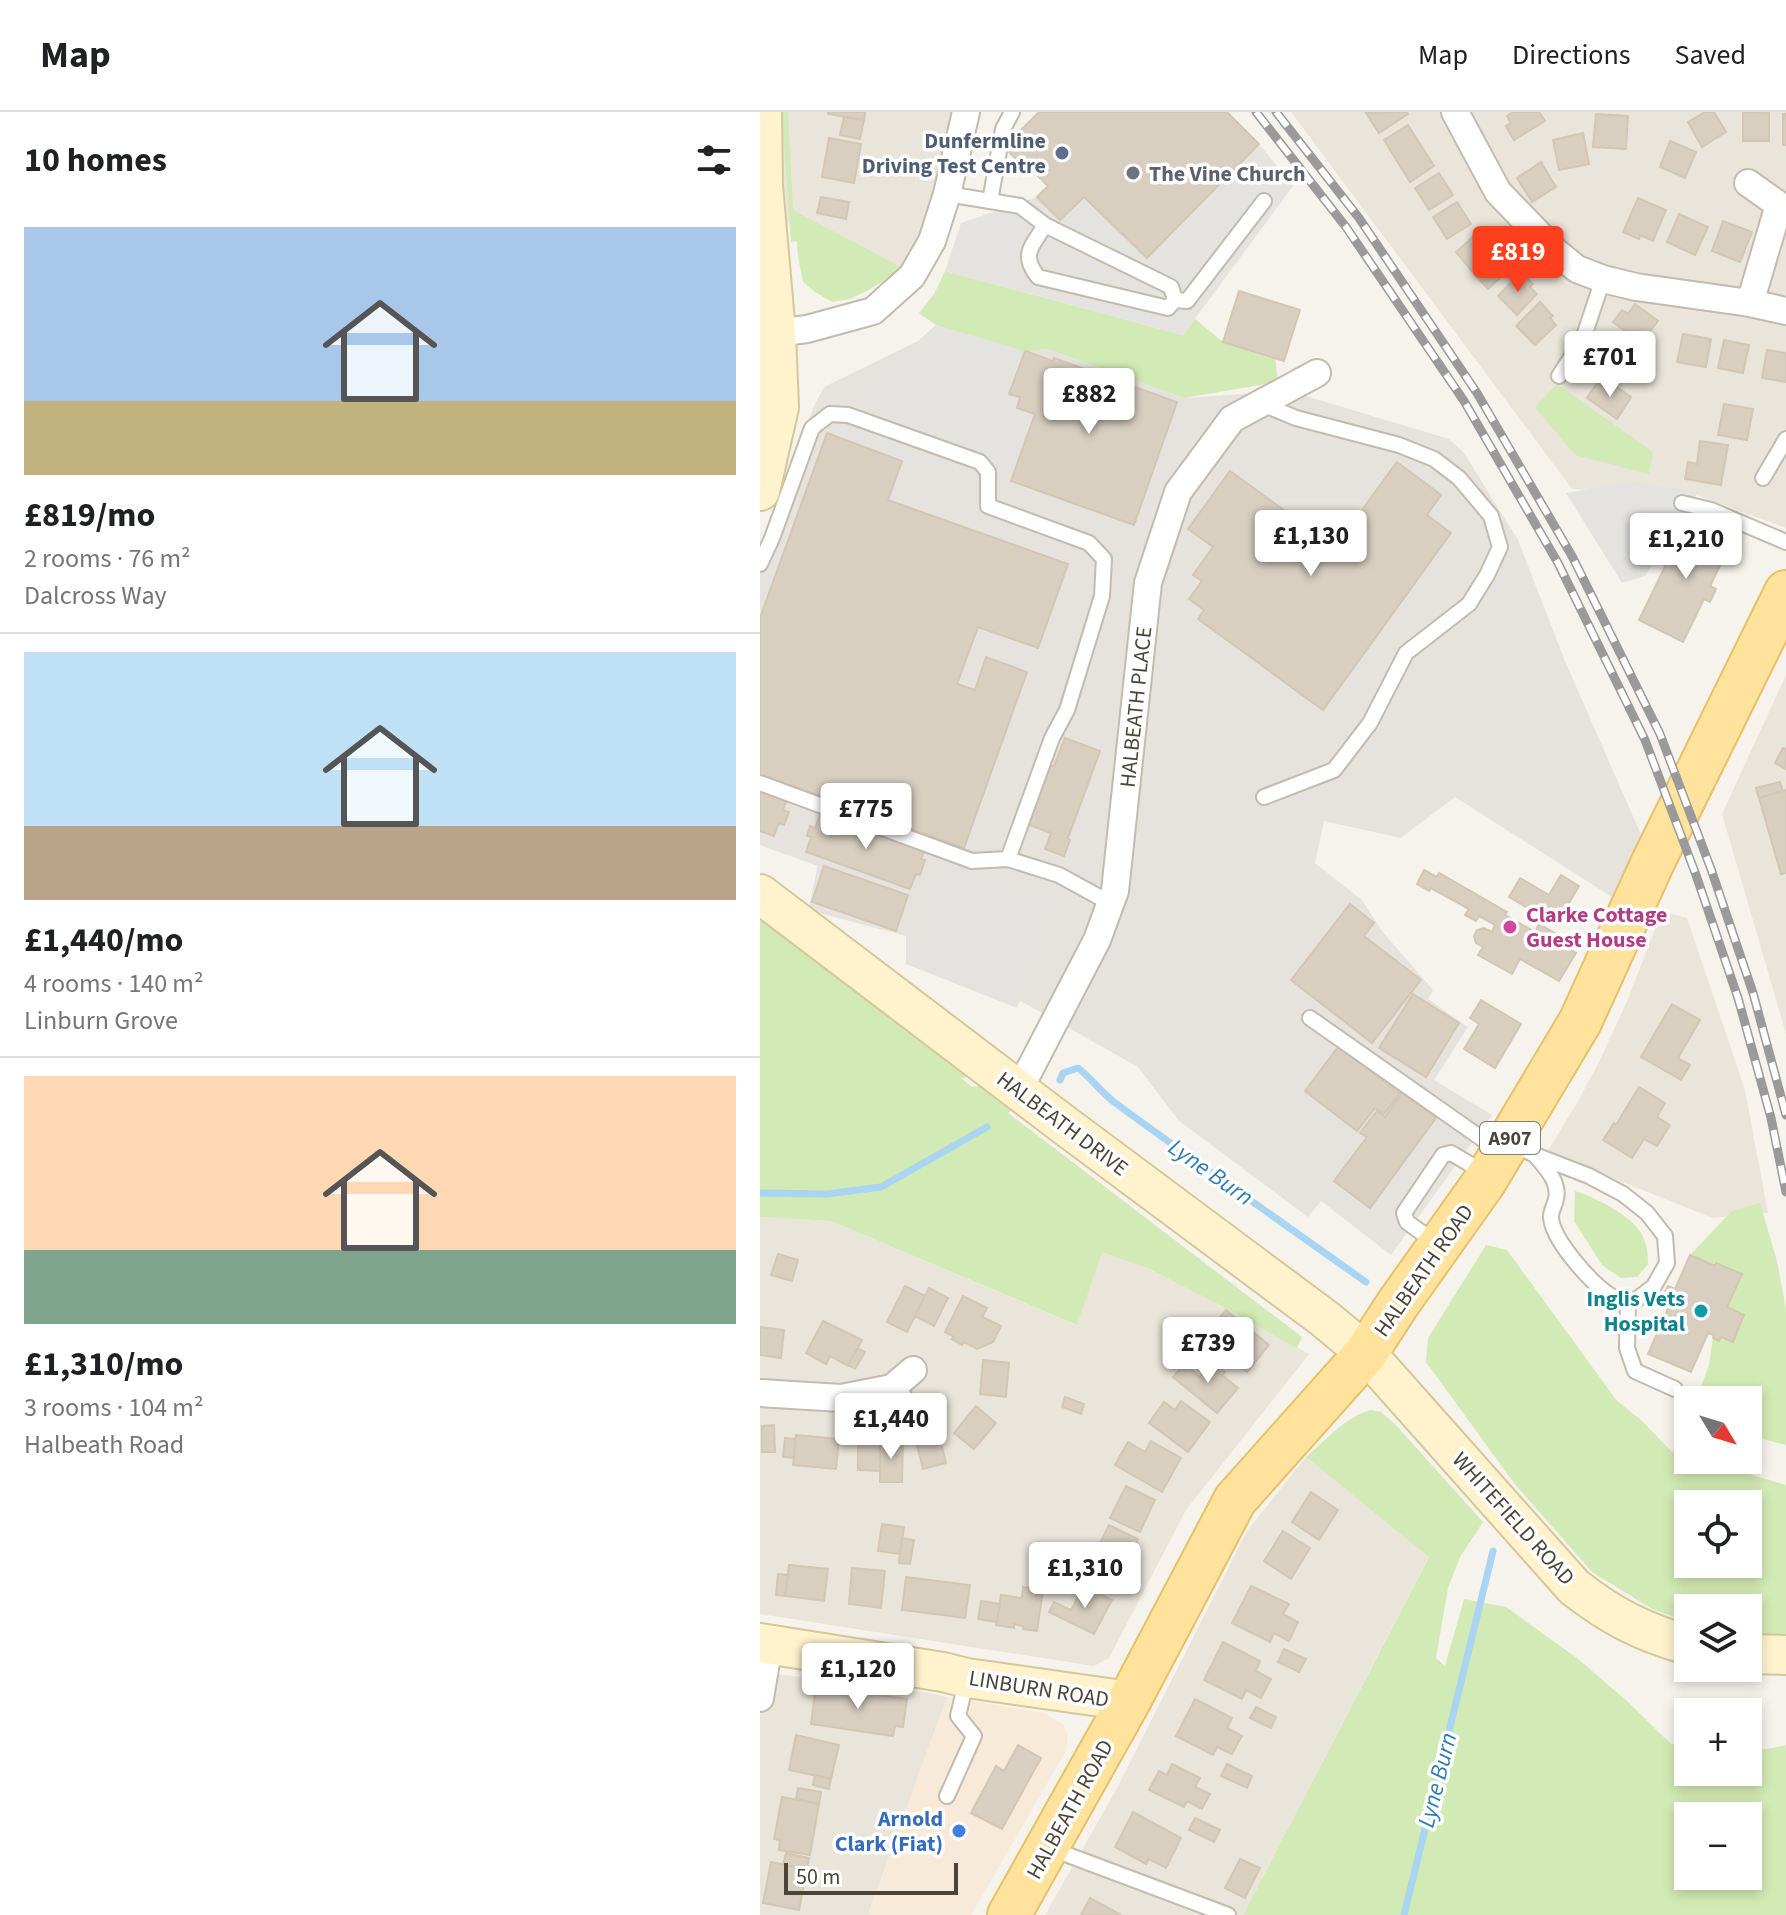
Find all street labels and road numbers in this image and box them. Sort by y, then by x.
street label: HALBEATH PLACE [1112,625,1160,789]
street label: HALBEATH DRIVE [990,1064,1135,1184]
road number: A907 [1480,1122,1540,1154]
street label: HALBEATH ROAD [1366,1198,1481,1343]
street label: WHITEFIELD ROAD [1444,1445,1582,1593]
street label: LINBURN ROAD [967,1662,1111,1716]
street label: HALBEATH ROAD [1018,1734,1121,1885]

